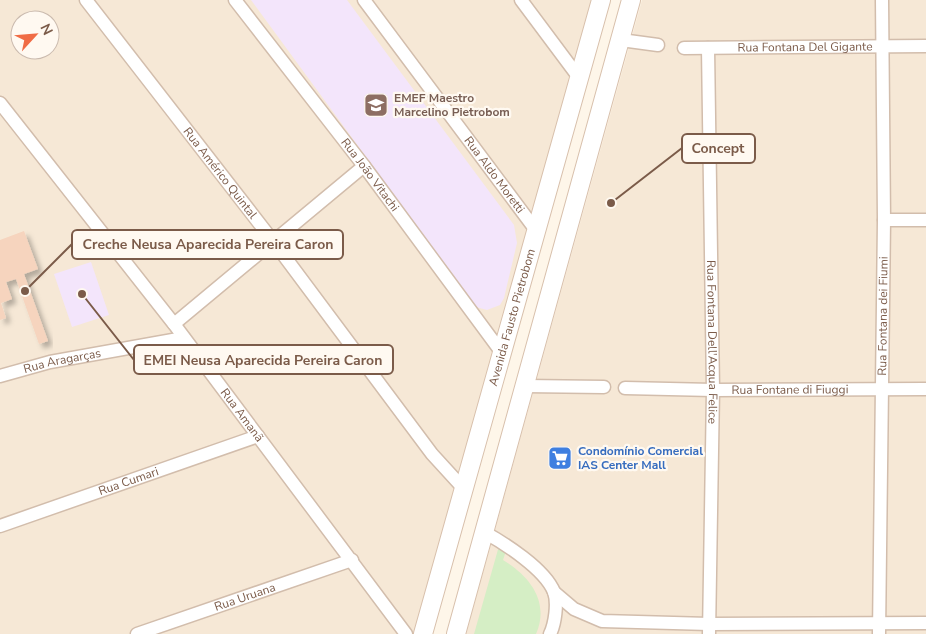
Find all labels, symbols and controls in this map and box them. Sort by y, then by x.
north arrow [10,10,60,60]
text: N [35,21,57,38]
street label: Rua Fontana Del Gigante [737,38,873,56]
place label: EMEF Maestro Marcelino Pietrobom [394,90,510,120]
school or university icon: EMEF Maestro Marcelino Pietrobom [363,92,389,118]
street label: Rua Américo Quintal [180,124,261,222]
street label: Rua Aldo Moretti [461,133,528,216]
callout: Concept [682,134,755,163]
street label: Rua João Vitachi [337,135,403,215]
text: Concept [691,139,745,158]
callout: Creche Neusa Aparecida Pereira Caron [72,230,343,259]
text: Creche Neusa Aparecida Pereira Caron [83,235,333,254]
street label: Avenida Fausto Pietrobom [485,247,539,388]
street label: Rua Fontana dei Fiumi [874,256,892,376]
street label: Rua Fontana Dell'Acqua Felice [703,260,721,424]
street label: Rua Aragarças [21,345,102,377]
callout: EMEI Neusa Aparecida Pereira Caron [134,345,393,374]
text: EMEI Neusa Aparecida Pereira Caron [144,351,382,370]
street label: Rua Fontane di Fiuggi [731,381,848,398]
street label: Rua Amanã [217,385,267,445]
place label: Condomínio Comercial IAS Center Mall [578,443,703,473]
supermarket icon: Condomínio Comercial IAS Center Mall [547,445,573,471]
street label: Rua Cumari [96,463,161,499]
street label: Rua Uruana [212,579,277,615]

